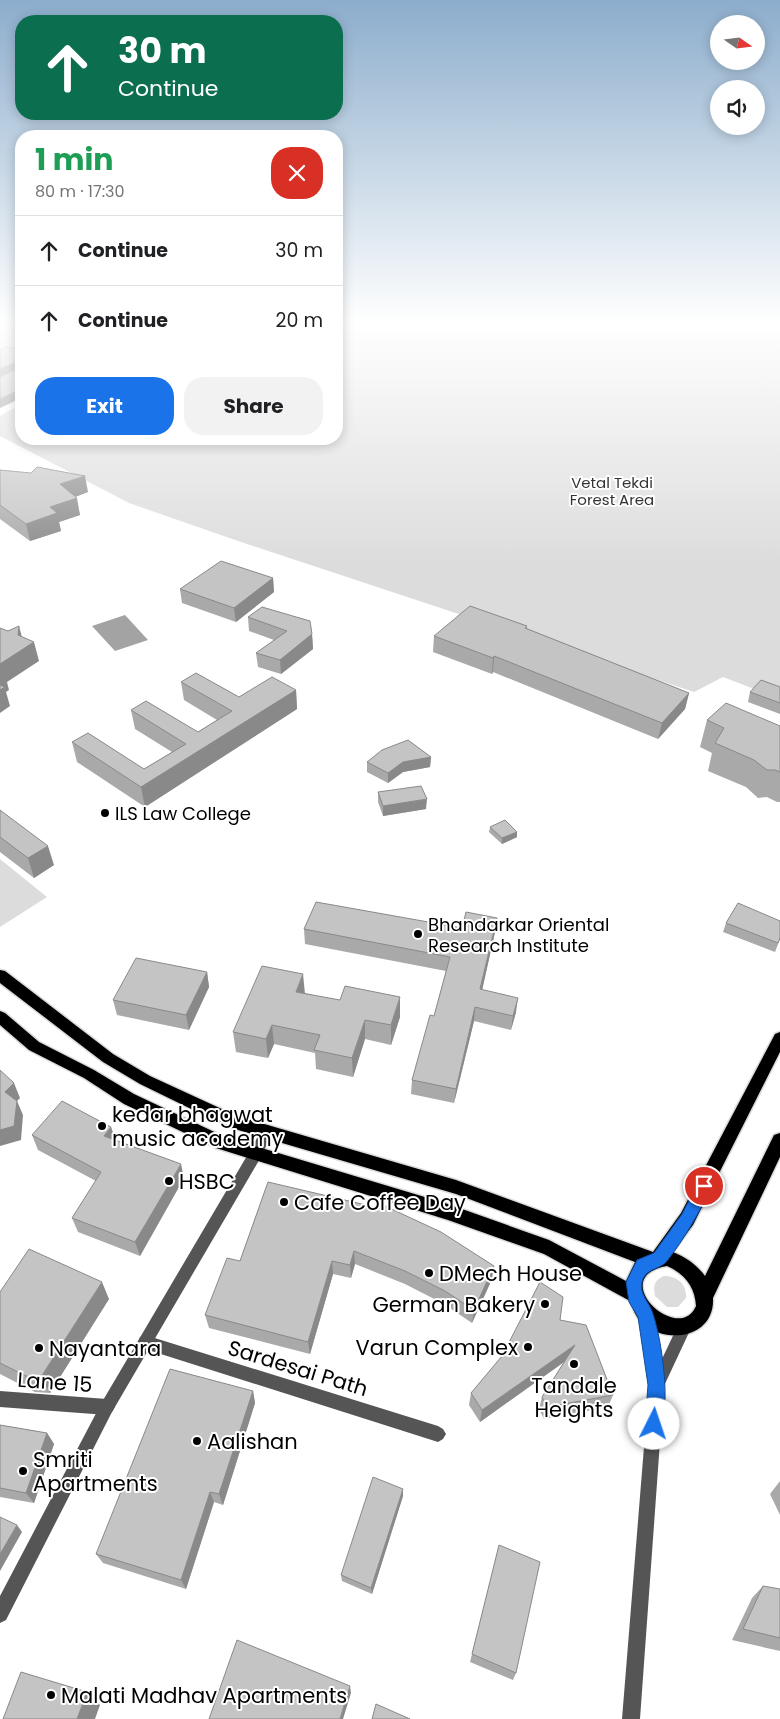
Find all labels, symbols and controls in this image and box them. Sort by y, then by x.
north arrow [710,15,765,70]
map controls [710,15,765,135]
text: 30 m [118,26,206,75]
icon: ahead [35,35,100,100]
text: Continue [118,73,218,104]
button: sound [710,80,765,135]
text: 1 min [35,138,113,181]
button: close [271,147,323,199]
text: 80 m · 17:30 [35,180,125,203]
icon: ahead [35,237,63,265]
text: Continue [78,237,168,264]
text: 30 m [275,237,323,264]
icon: ahead [35,307,63,335]
text: Continue [78,307,168,334]
text: 20 m [275,307,323,334]
button: Exit [35,377,174,435]
button: Share [184,377,323,435]
park label: Vetal Tekdi Forest Area [570,472,654,510]
place label: ILS Law College [115,801,251,826]
marker: ILS Law College [99,807,111,819]
place label: Bhandarkar Oriental Research Institute [428,912,609,958]
marker: Bhandarkar Oriental Research Institute [412,928,424,940]
place label: kedar bhagwat music academy [112,1100,284,1153]
marker: kedar bhagwat music academy [96,1120,108,1132]
pin [683,1165,725,1207]
place label: HSBC [179,1167,235,1196]
icon: arrive [690,1172,718,1200]
marker: HSBC [163,1175,175,1187]
place label: Cafe Coffee Day [294,1188,466,1217]
marker: Cafe Coffee Day [278,1196,290,1208]
place label: DMech House [439,1259,582,1288]
marker: DMech House [423,1267,435,1279]
place label: German Bakery [372,1290,535,1319]
marker: German Bakery [539,1298,551,1310]
street label: Sardesai Path [224,1333,372,1403]
place label: Varun Complex [356,1333,518,1362]
place label: Nayantara [49,1334,161,1363]
marker: Varun Complex [522,1341,534,1353]
marker: Nayantara [33,1342,45,1354]
marker: Tandale Heights [568,1358,580,1370]
street label: Lane 15 [16,1365,94,1399]
place label: Tandale Heights [531,1371,617,1424]
position arrow [627,1397,679,1449]
place label: Aalishan [207,1427,298,1456]
marker: Aalishan [191,1435,203,1447]
place label: Smriti Apartments [33,1445,158,1498]
marker: Smriti Apartments [17,1465,29,1477]
place label: Malati Madhav Apartments [61,1681,347,1710]
marker: Malati Madhav Apartments [45,1689,57,1701]

